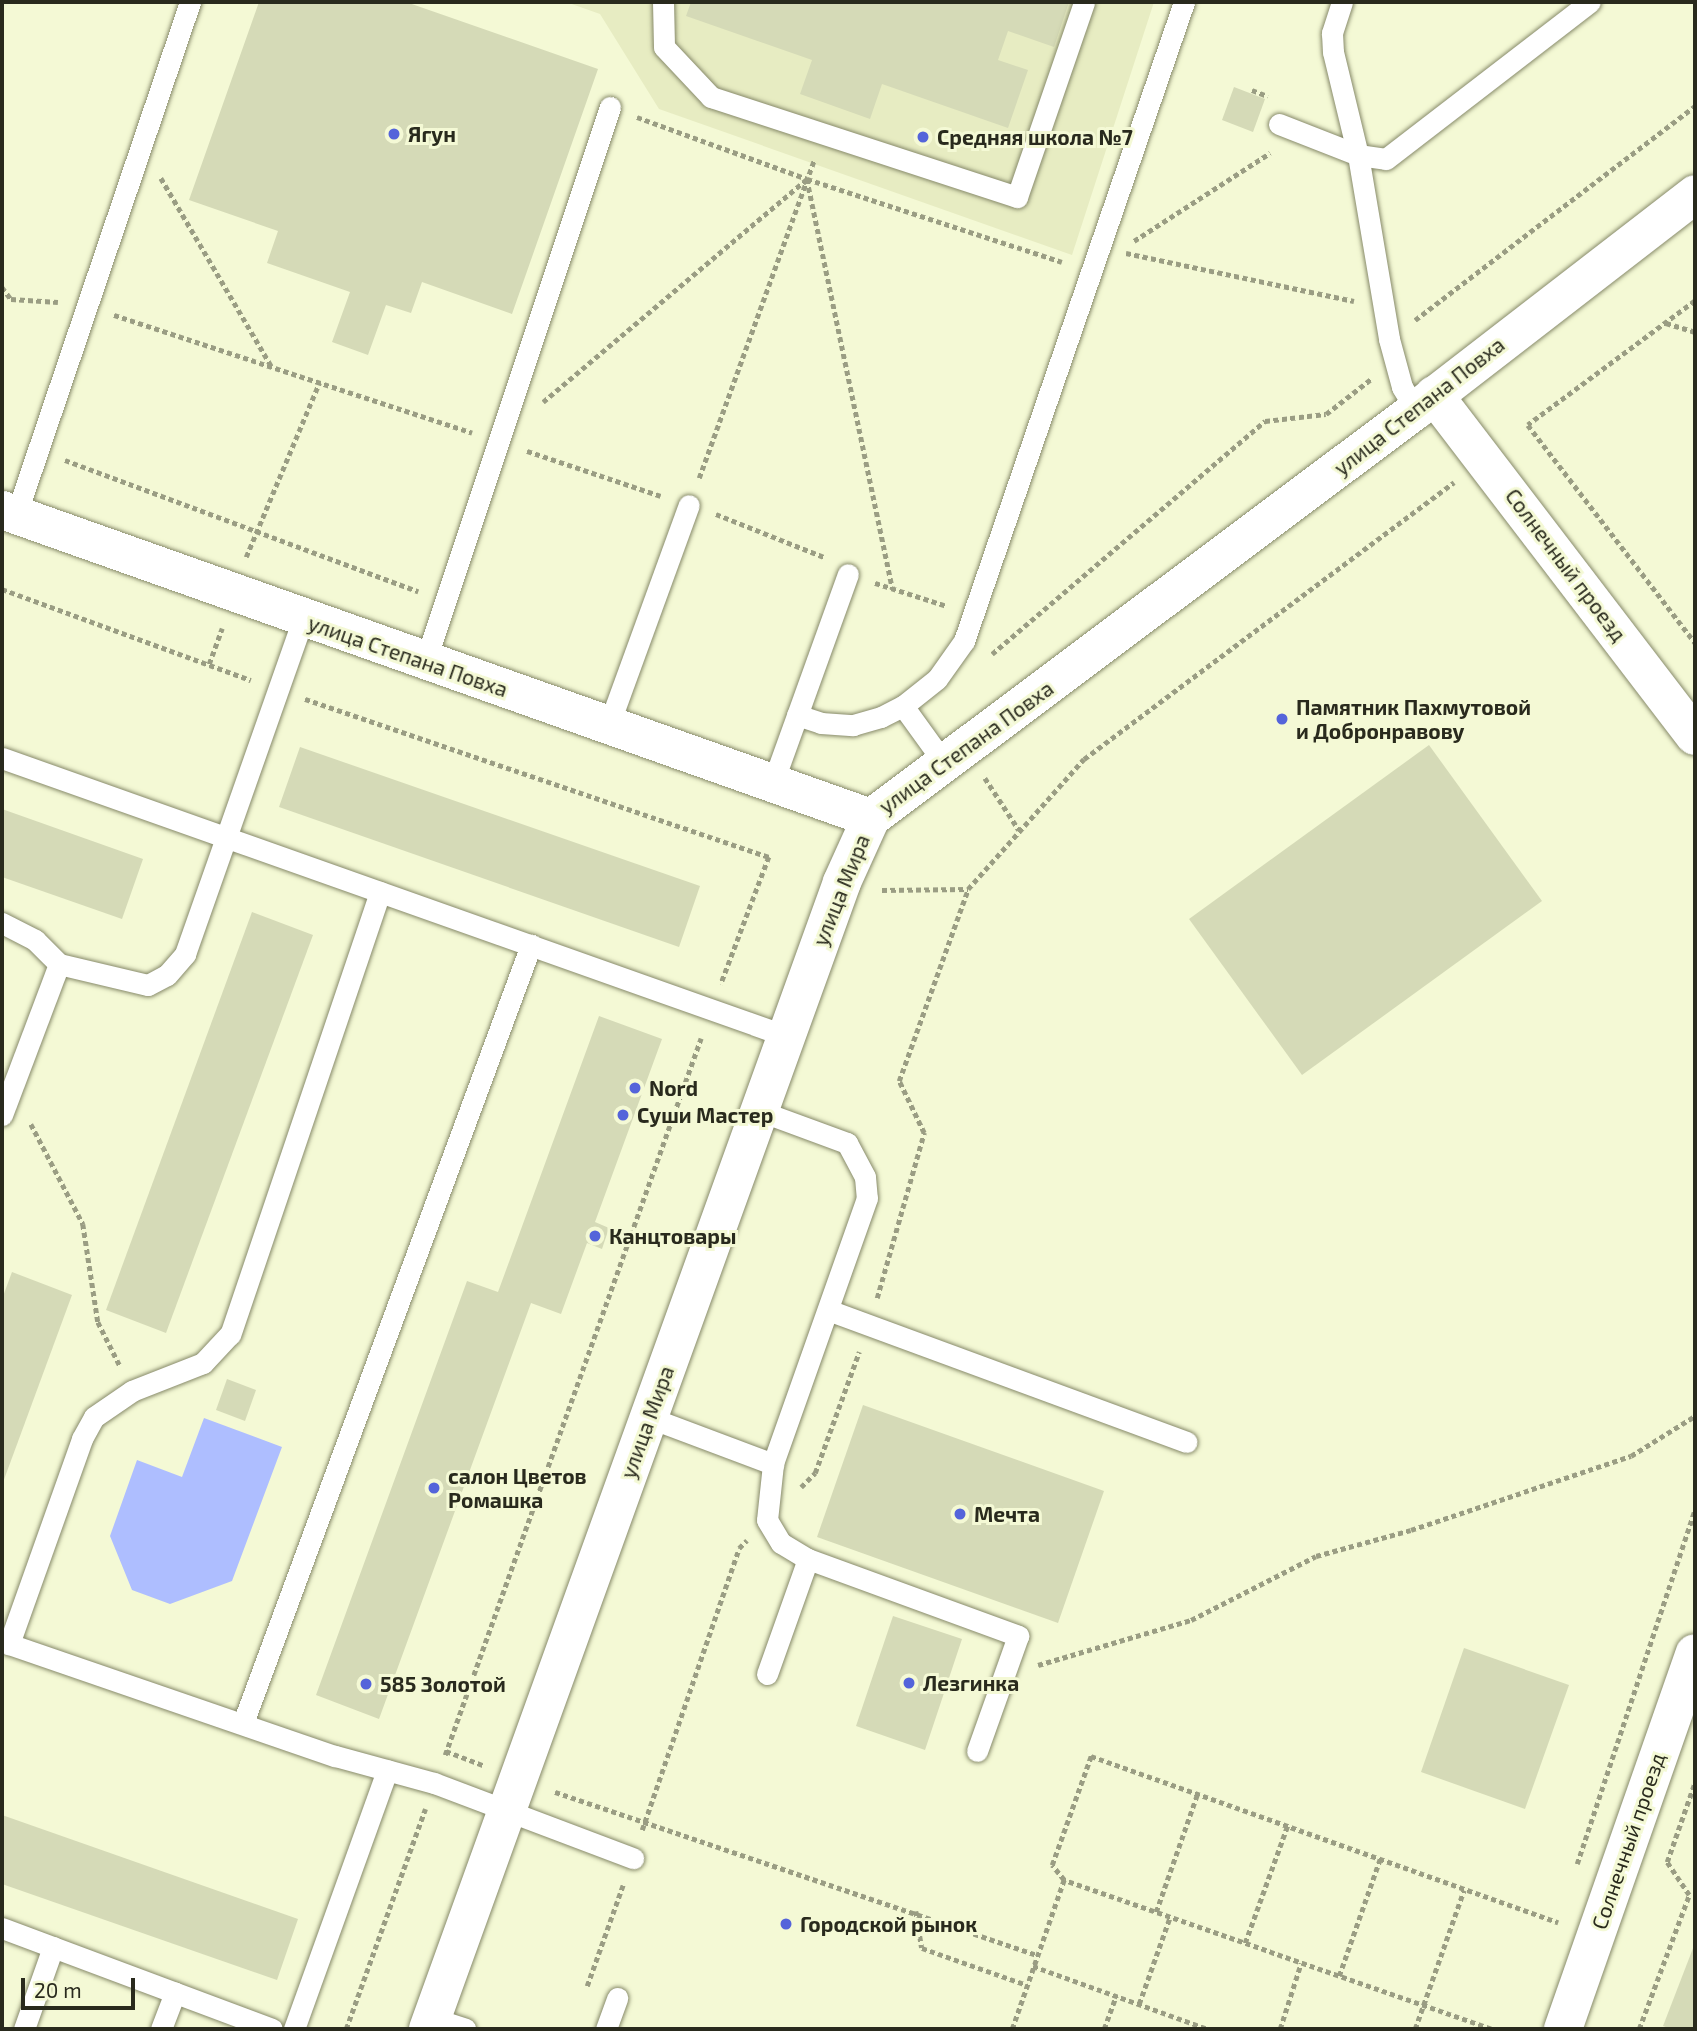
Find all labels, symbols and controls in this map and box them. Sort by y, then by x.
place label: Ягун [408,121,456,147]
place label: Средняя школа №7 [937,124,1133,150]
marker: Ягун [386,126,402,142]
marker: Средняя школа №7 [915,129,931,145]
street label: улица Степана Повха [1329,332,1509,480]
street label: Солнечный проезд [1500,484,1632,646]
street label: улица Степана Повха [305,610,511,702]
street label: улица Степана Повха [874,675,1058,819]
place label: Памятник Пахмутовой и Добронравову [1296,694,1531,744]
marker: Памятник Пахмутовой и Добронравову [1274,711,1290,727]
street label: улица Мира [807,831,875,949]
place label: Nord [649,1075,698,1101]
marker: Nord [627,1080,643,1096]
place label: Суши Мастер [637,1102,773,1128]
marker: Суши Мастер [615,1107,631,1123]
place label: Канцтовары [609,1223,736,1249]
marker: Канцтовары [587,1228,603,1244]
street label: улица Мира [615,1362,679,1482]
place label: салон Цветов Ромашка [448,1463,587,1513]
marker: салон Цветов Ромашка [426,1480,442,1496]
place label: Мечта [974,1501,1040,1527]
marker: Мечта [952,1506,968,1522]
place label: Лезгинка [923,1670,1019,1696]
place label: 585 Золотой [380,1671,506,1697]
marker: Лезгинка [901,1675,917,1691]
marker: 585 Золотой [358,1676,374,1692]
street label: Солнечный проезд [1586,1750,1670,1932]
place label: Городской рынок [800,1911,977,1937]
marker: Городской рынок [778,1916,794,1932]
scale bar [24,1965,138,2009]
text: 20 m [34,1977,82,2002]

